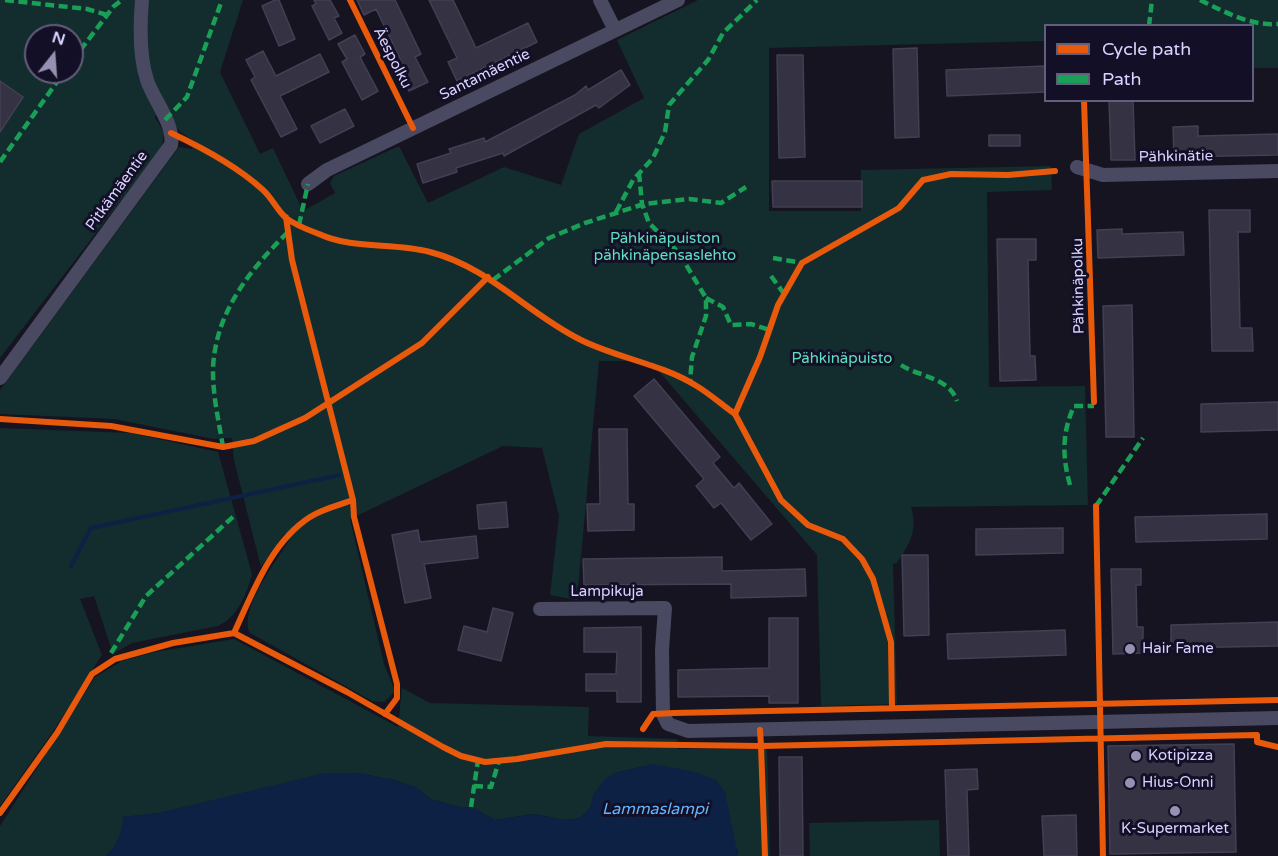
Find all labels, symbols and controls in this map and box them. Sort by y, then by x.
north arrow [24,24,84,84]
street label: Äespolku [369,24,415,92]
legend [1044,24,1254,102]
text: N [50,27,68,50]
text: Cycle path [1102,38,1191,60]
street label: Santamäentie [437,45,533,105]
text: Path [1102,68,1141,90]
street label: Pähkinätie [1139,147,1213,167]
street label: Pitkämäentie [82,148,152,234]
park label: Pähkinäpuiston pähkinäpensaslehto [594,230,736,265]
street label: Pähkinäpolku [1069,238,1089,334]
park label: Pähkinäpuisto [792,350,892,368]
street label: Lampikuja [570,583,644,601]
place label: Hair Fame [1142,640,1214,658]
marker: Hair Fame [1123,642,1137,656]
place label: Kotipizza [1148,747,1213,765]
marker: Kotipizza [1129,749,1143,763]
place label: Hius-Onni [1142,774,1213,792]
marker: Hius-Onni [1123,776,1137,790]
water label: Lammaslampi [602,800,708,820]
marker: K-Supermarket [1168,804,1182,818]
place label: K-Supermarket [1121,820,1229,838]

